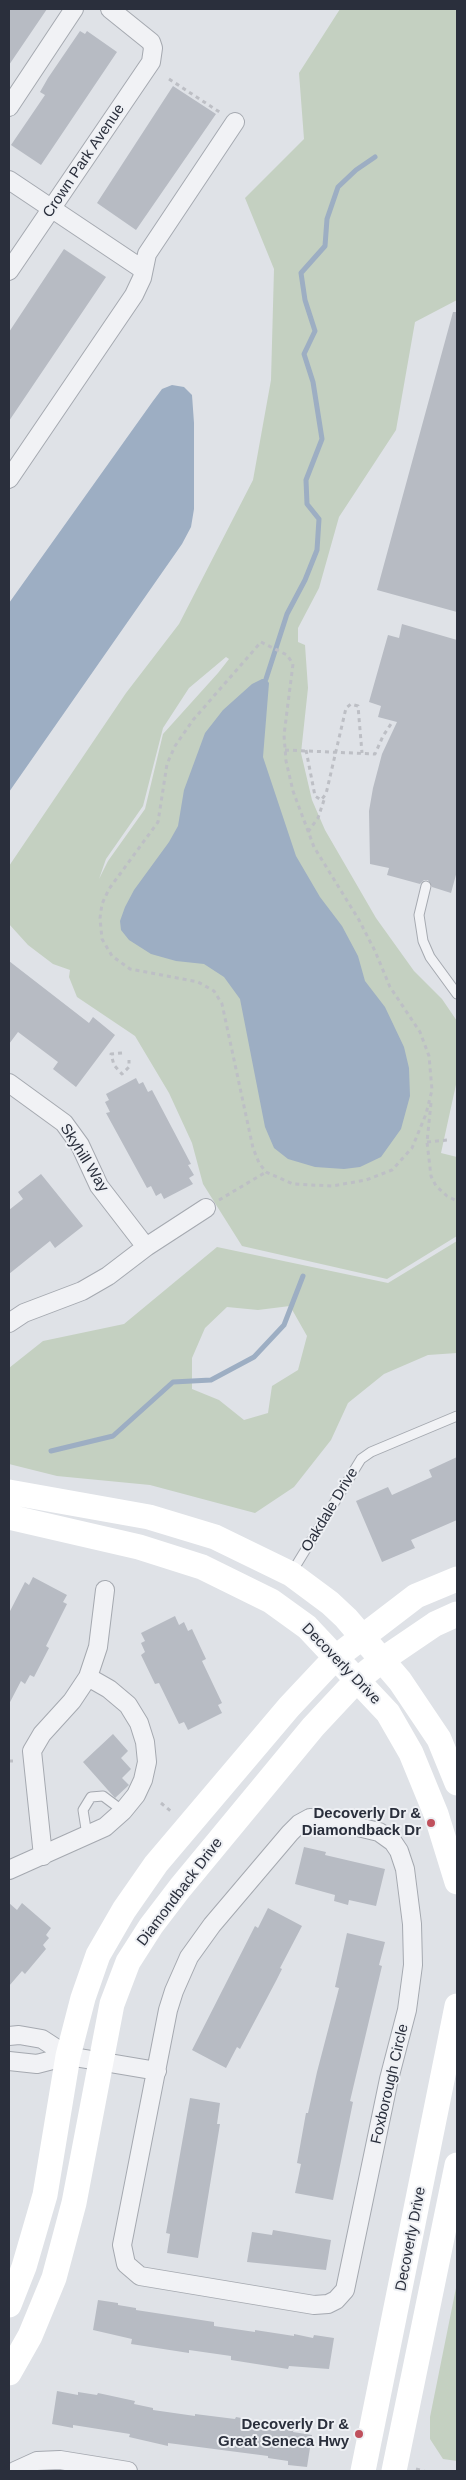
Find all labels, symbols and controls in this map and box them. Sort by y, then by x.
street label: Crown Park Avenue [39,101,129,221]
street label: Skyhill Way [56,1121,112,1195]
street label: Oakdale Drive [298,1465,362,1555]
street label: Decoverly Drive [298,1620,384,1708]
place label: Decoverly Dr & Diamondback Dr [302,1805,421,1840]
marker: Decoverly Dr & Diamondback Dr [425,1817,437,1829]
street label: Diamondback Drive [133,1834,227,1950]
street label: Foxborough Circle [367,2022,413,2146]
street label: Decoverly Drive [392,2185,430,2293]
place label: Decoverly Dr & Great Seneca Hwy [218,2416,349,2451]
marker: Decoverly Dr & Great Seneca Hwy [353,2428,365,2440]

